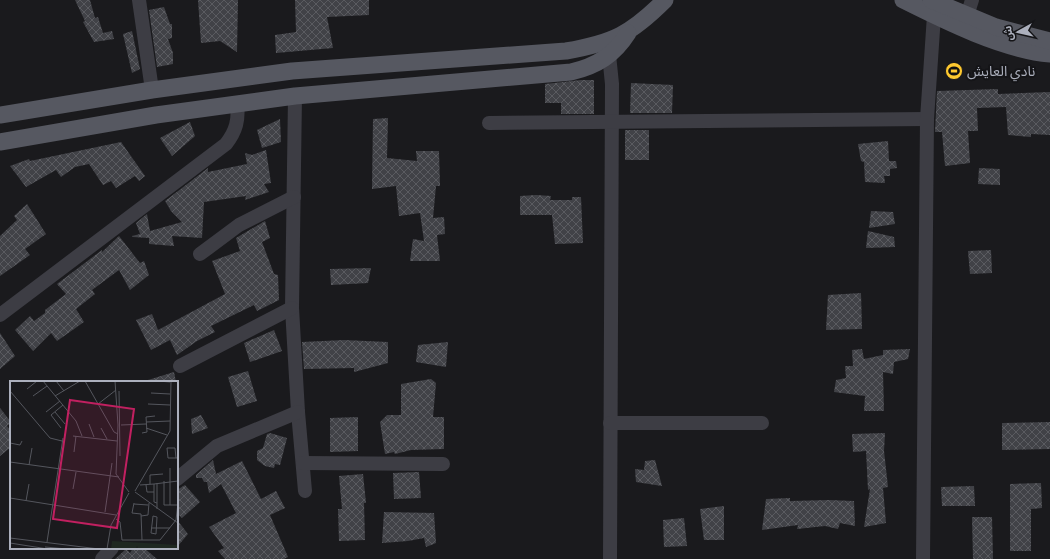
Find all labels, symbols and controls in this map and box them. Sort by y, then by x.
north arrow [998,12,1038,52]
text: ش [1000,25,1017,42]
sports icon: نادي العايش [944,61,964,81]
place label: نادي العايش [967,62,1035,82]
inset map [10,381,178,549]

